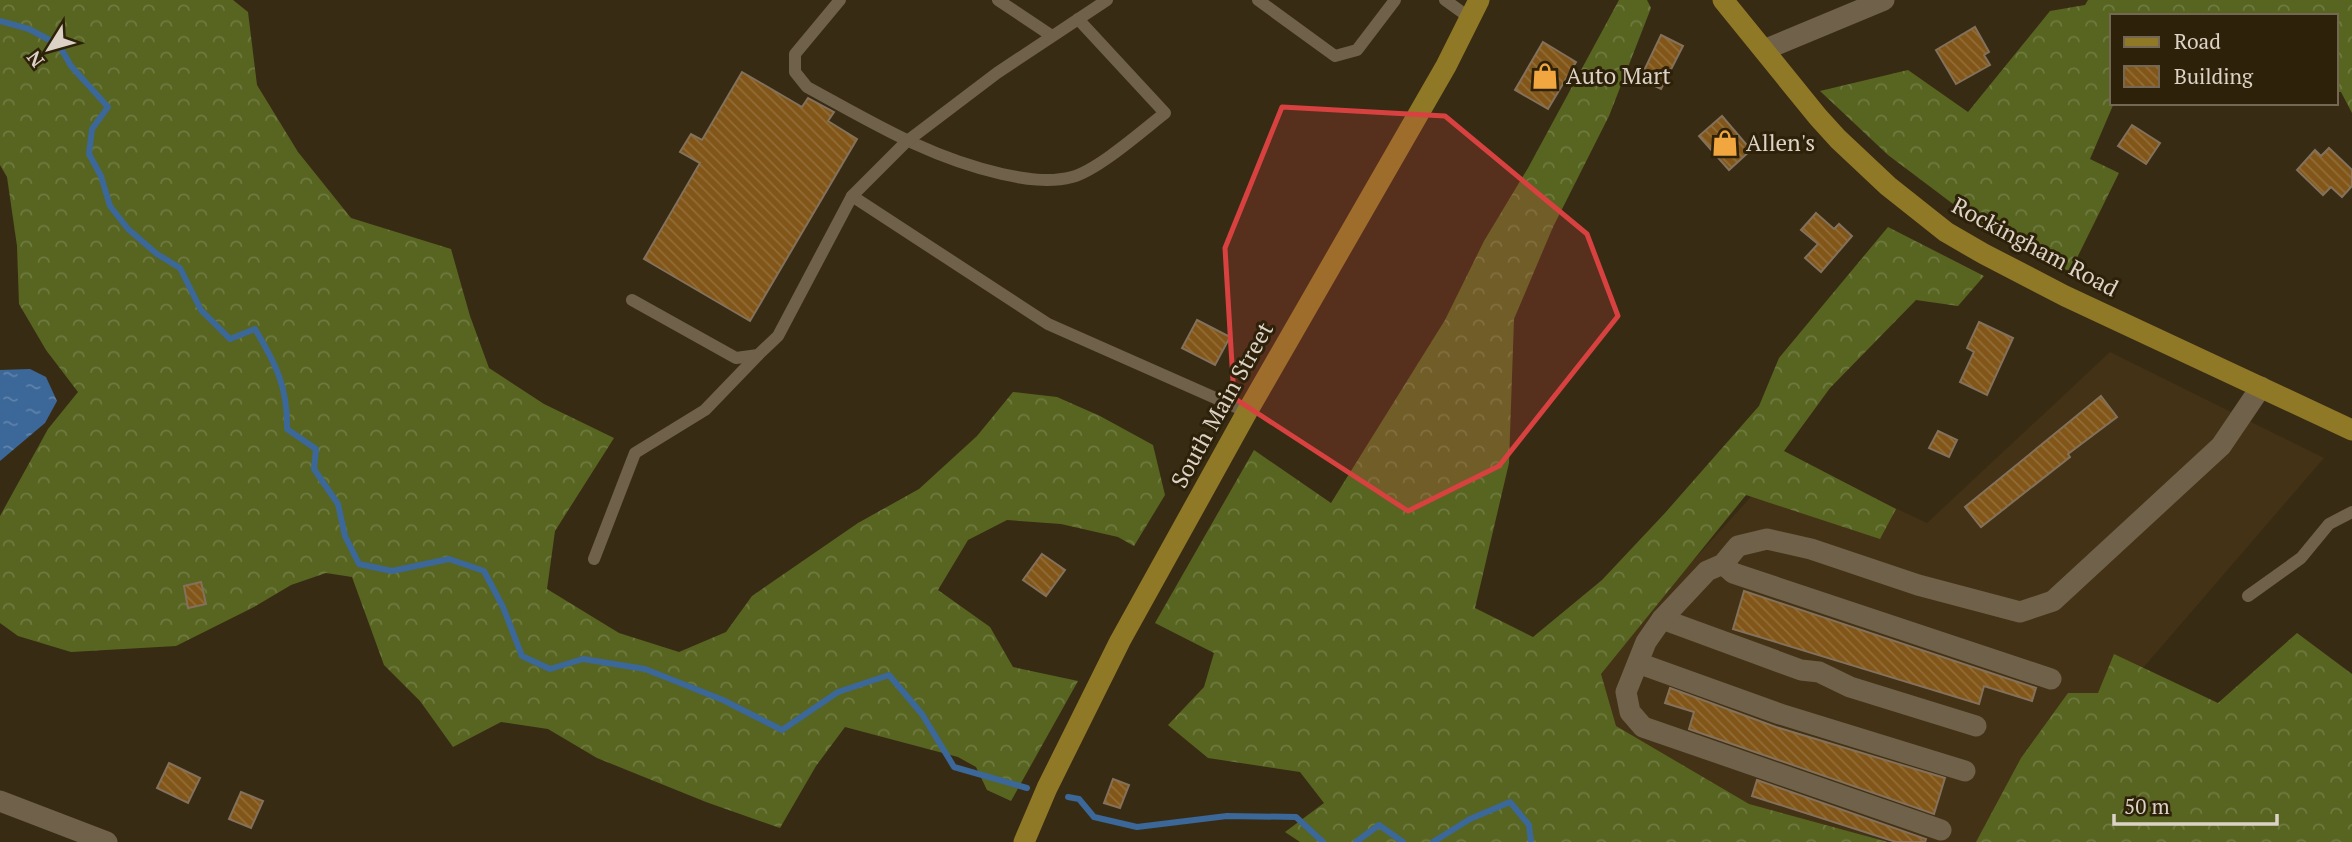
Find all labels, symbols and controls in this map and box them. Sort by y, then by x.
north arrow [14,14,84,84]
legend [2110,14,2338,105]
text: Road [2174,27,2221,55]
text: N [20,46,49,73]
place label: Auto Mart [1566,60,1671,91]
shop icon: Auto Mart [1530,61,1560,91]
text: Building [2174,62,2254,90]
place label: Allen's [1746,127,1815,158]
shop icon: Allen's [1710,128,1740,158]
street label: Rockingham Road [1947,190,2124,304]
street label: South Main Street [1163,316,1280,493]
scale bar [2114,782,2277,826]
text: 50 m [2124,792,2170,820]

